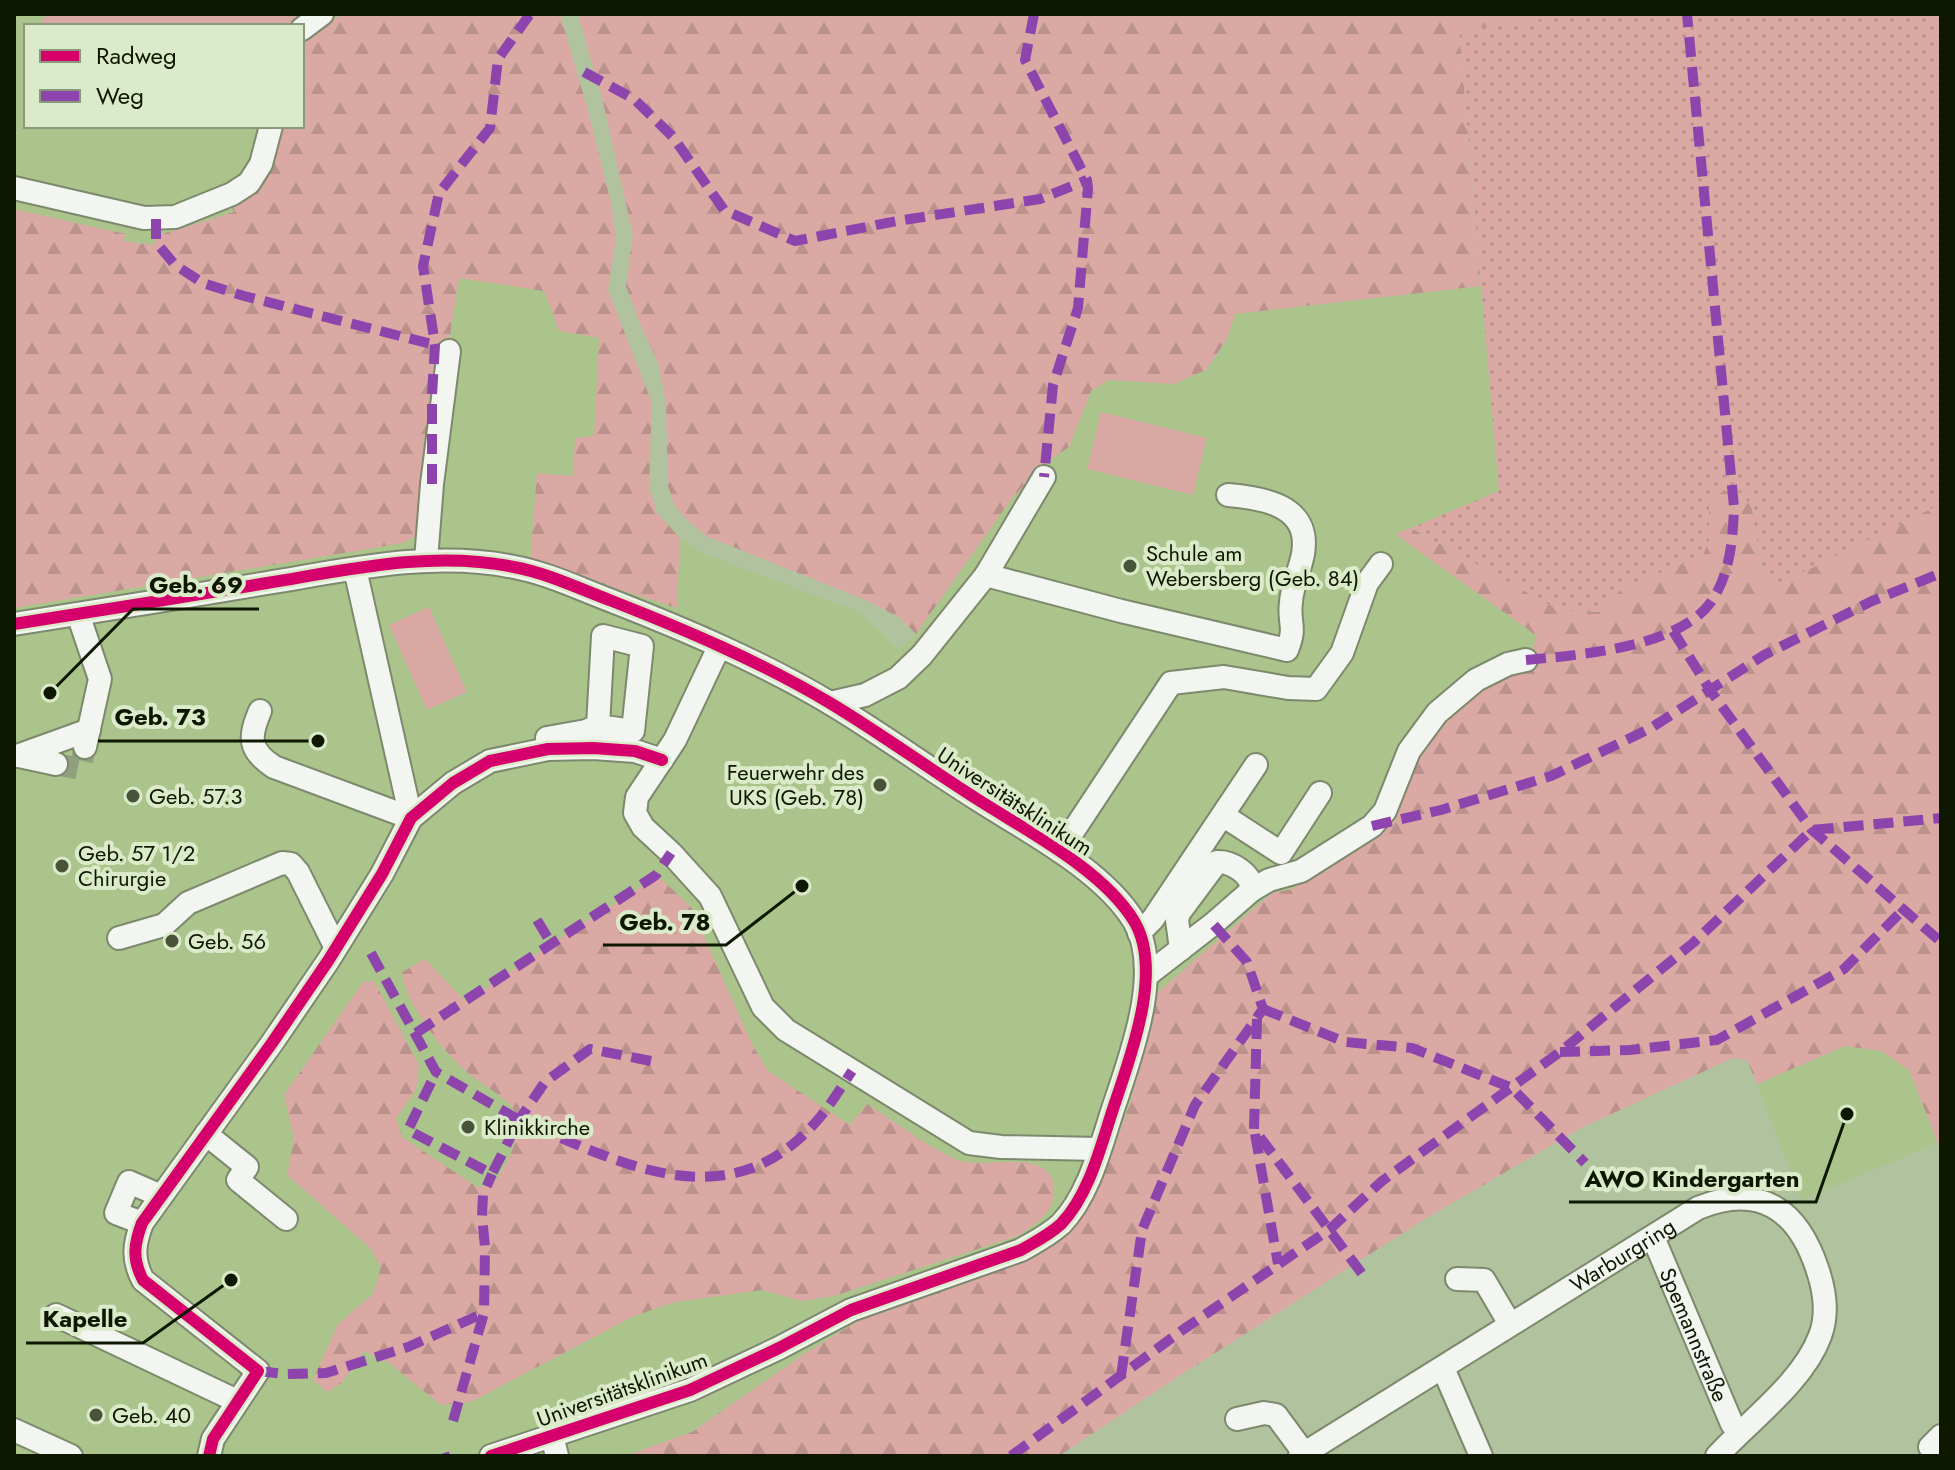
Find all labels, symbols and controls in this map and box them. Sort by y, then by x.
legend [24,24,304,128]
text: Radweg [96,38,177,73]
text: Weg [96,78,144,113]
place label: Schule am Webersberg (Geb. 84) [1146,537,1359,594]
marker: Schule am Webersberg (Geb. 84) [1121,557,1139,575]
callout: Geb. 69 [133,561,259,609]
text: Geb. 69 [149,567,243,602]
callout: Geb. 73 [98,693,222,741]
text: Geb. 73 [114,699,206,734]
street label: Universitätsklinikum [931,739,1099,863]
place label: Feuerwehr des UKS (Geb. 78) [727,756,864,813]
marker: Feuerwehr des UKS (Geb. 78) [871,776,889,794]
place label: Geb. 57.3 [149,780,242,812]
marker: Geb. 57.3 [124,787,142,805]
place label: Geb. 57 1/2 Chirurgie [78,837,195,894]
marker: Geb. 57 1/2 Chirurgie [53,857,71,875]
callout: Geb. 78 [603,897,726,945]
text: Geb. 78 [619,904,711,939]
place label: Geb. 56 [188,925,266,957]
marker: Geb. 56 [163,932,181,950]
place label: Klinikkirche [484,1111,590,1143]
marker: Klinikkirche [459,1118,477,1136]
callout: AWO Kindergarten [1569,1154,1816,1202]
text: AWO Kindergarten [1583,1161,1800,1196]
street label: Warburgring [1564,1210,1681,1300]
street label: Spemannstraße [1652,1263,1737,1407]
callout: Kapelle [26,1295,143,1343]
text: Kapelle [43,1301,127,1336]
street label: Universitätsklinikum [532,1343,712,1435]
place label: Geb. 40 [112,1399,191,1431]
marker: Geb. 40 [87,1406,105,1424]

